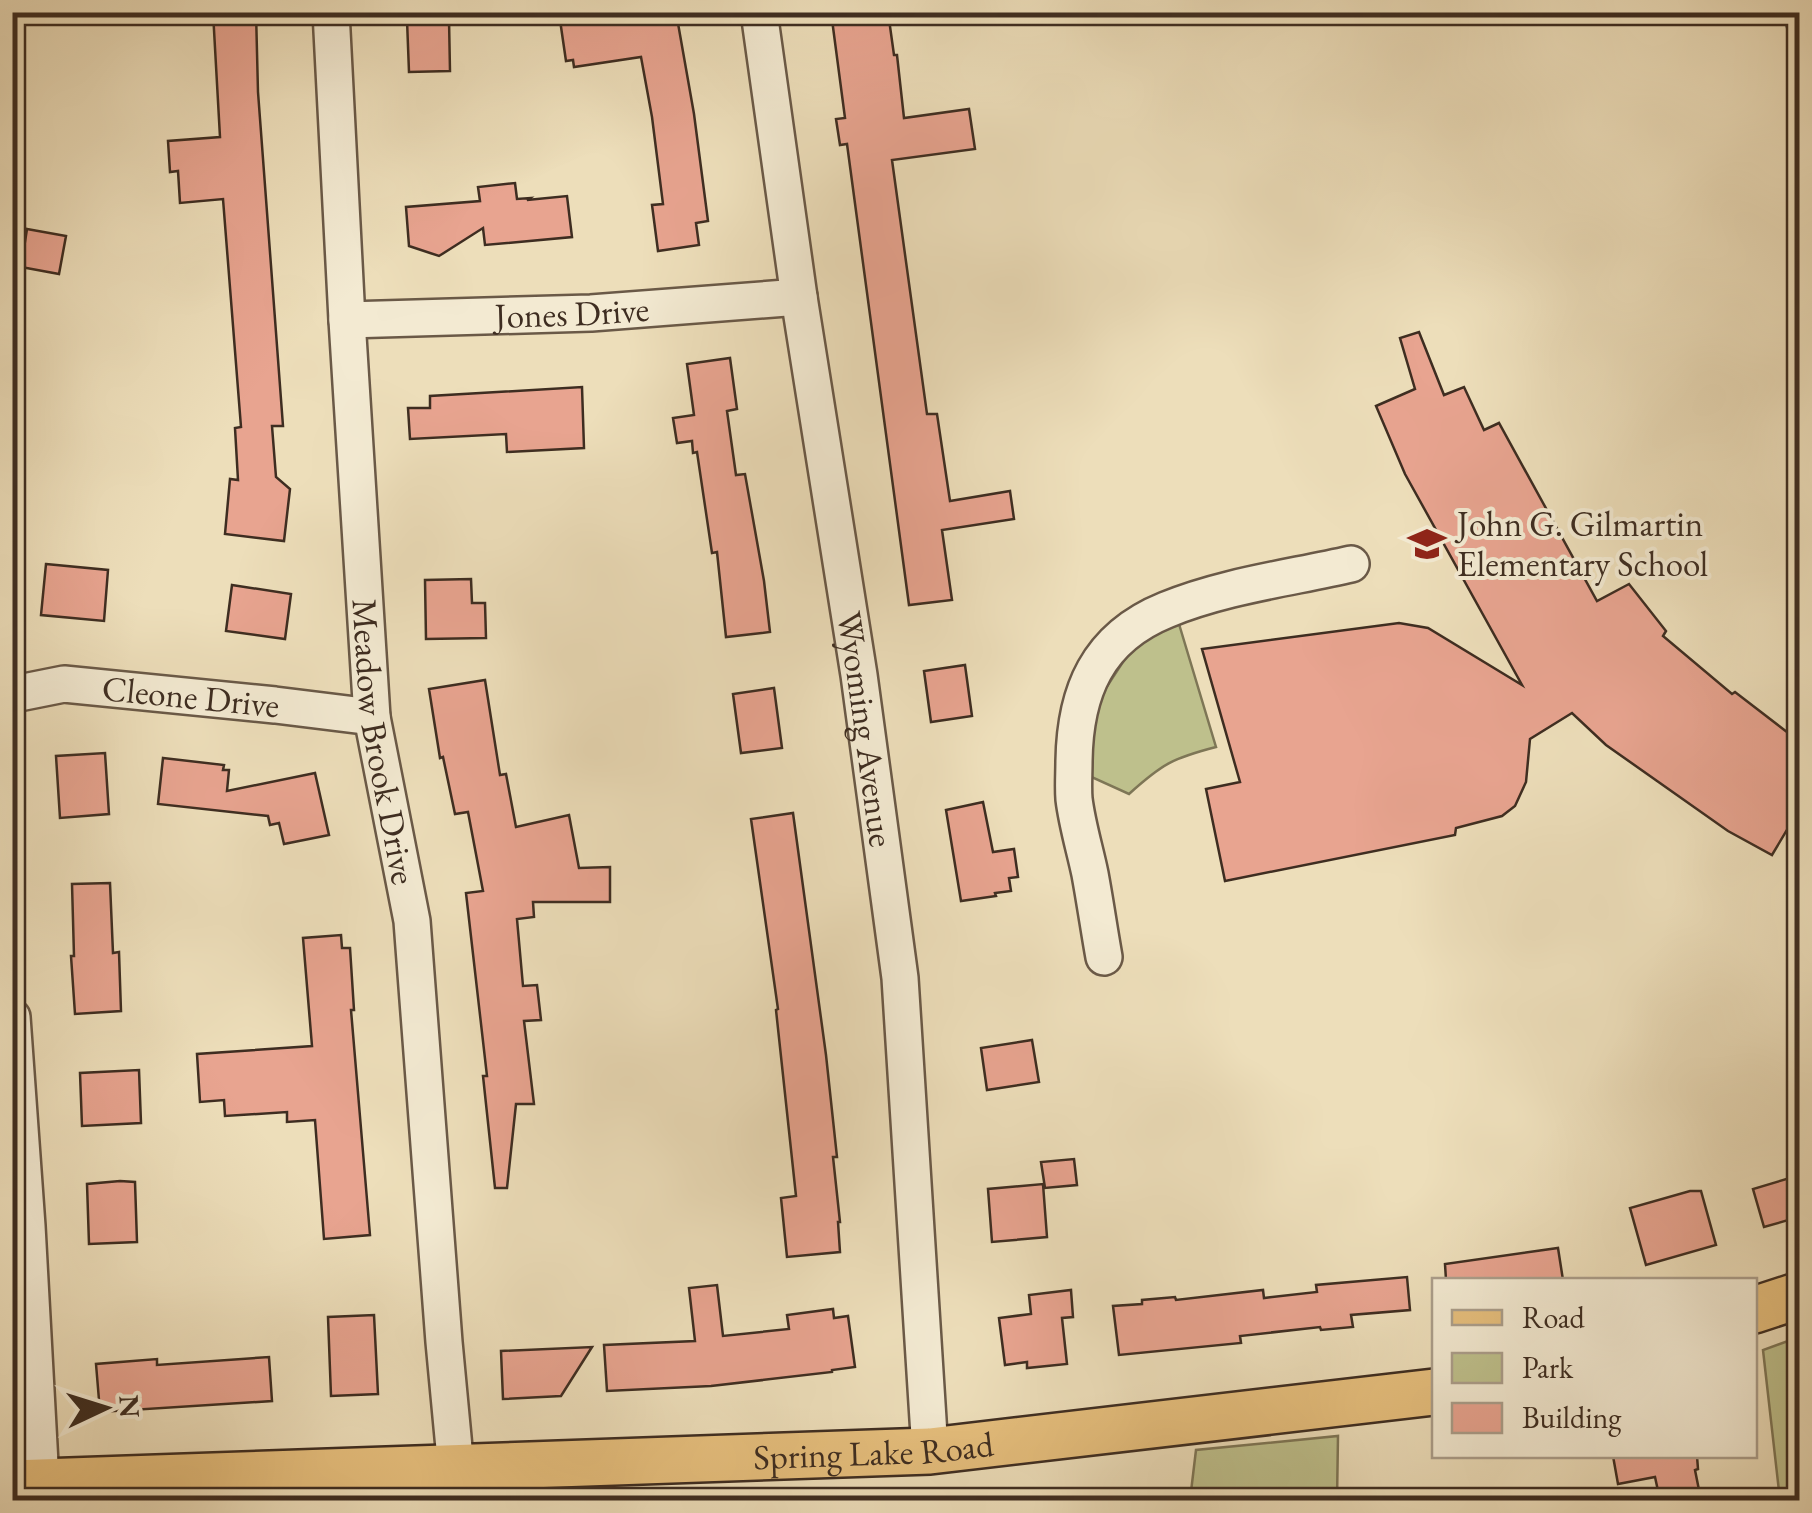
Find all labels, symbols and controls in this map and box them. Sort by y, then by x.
street label: Jones Drive [491,286,651,338]
place label: John G. Gilmartin Elementary School [1454,501,1708,586]
school or university icon: John G. Gilmartin Elementary School [1406,523,1448,565]
street label: Meadow Brook Drive [343,597,427,888]
street label: Wyoming Avenue [827,608,905,850]
street label: Cleone Drive [100,665,282,727]
legend [1432,1278,1757,1458]
text: Road [1522,1298,1586,1337]
text: Park [1522,1348,1574,1387]
north arrow [55,1358,155,1458]
text: N [111,1394,149,1419]
text: Building [1522,1398,1622,1437]
street label: Spring Lake Road [753,1421,996,1479]

